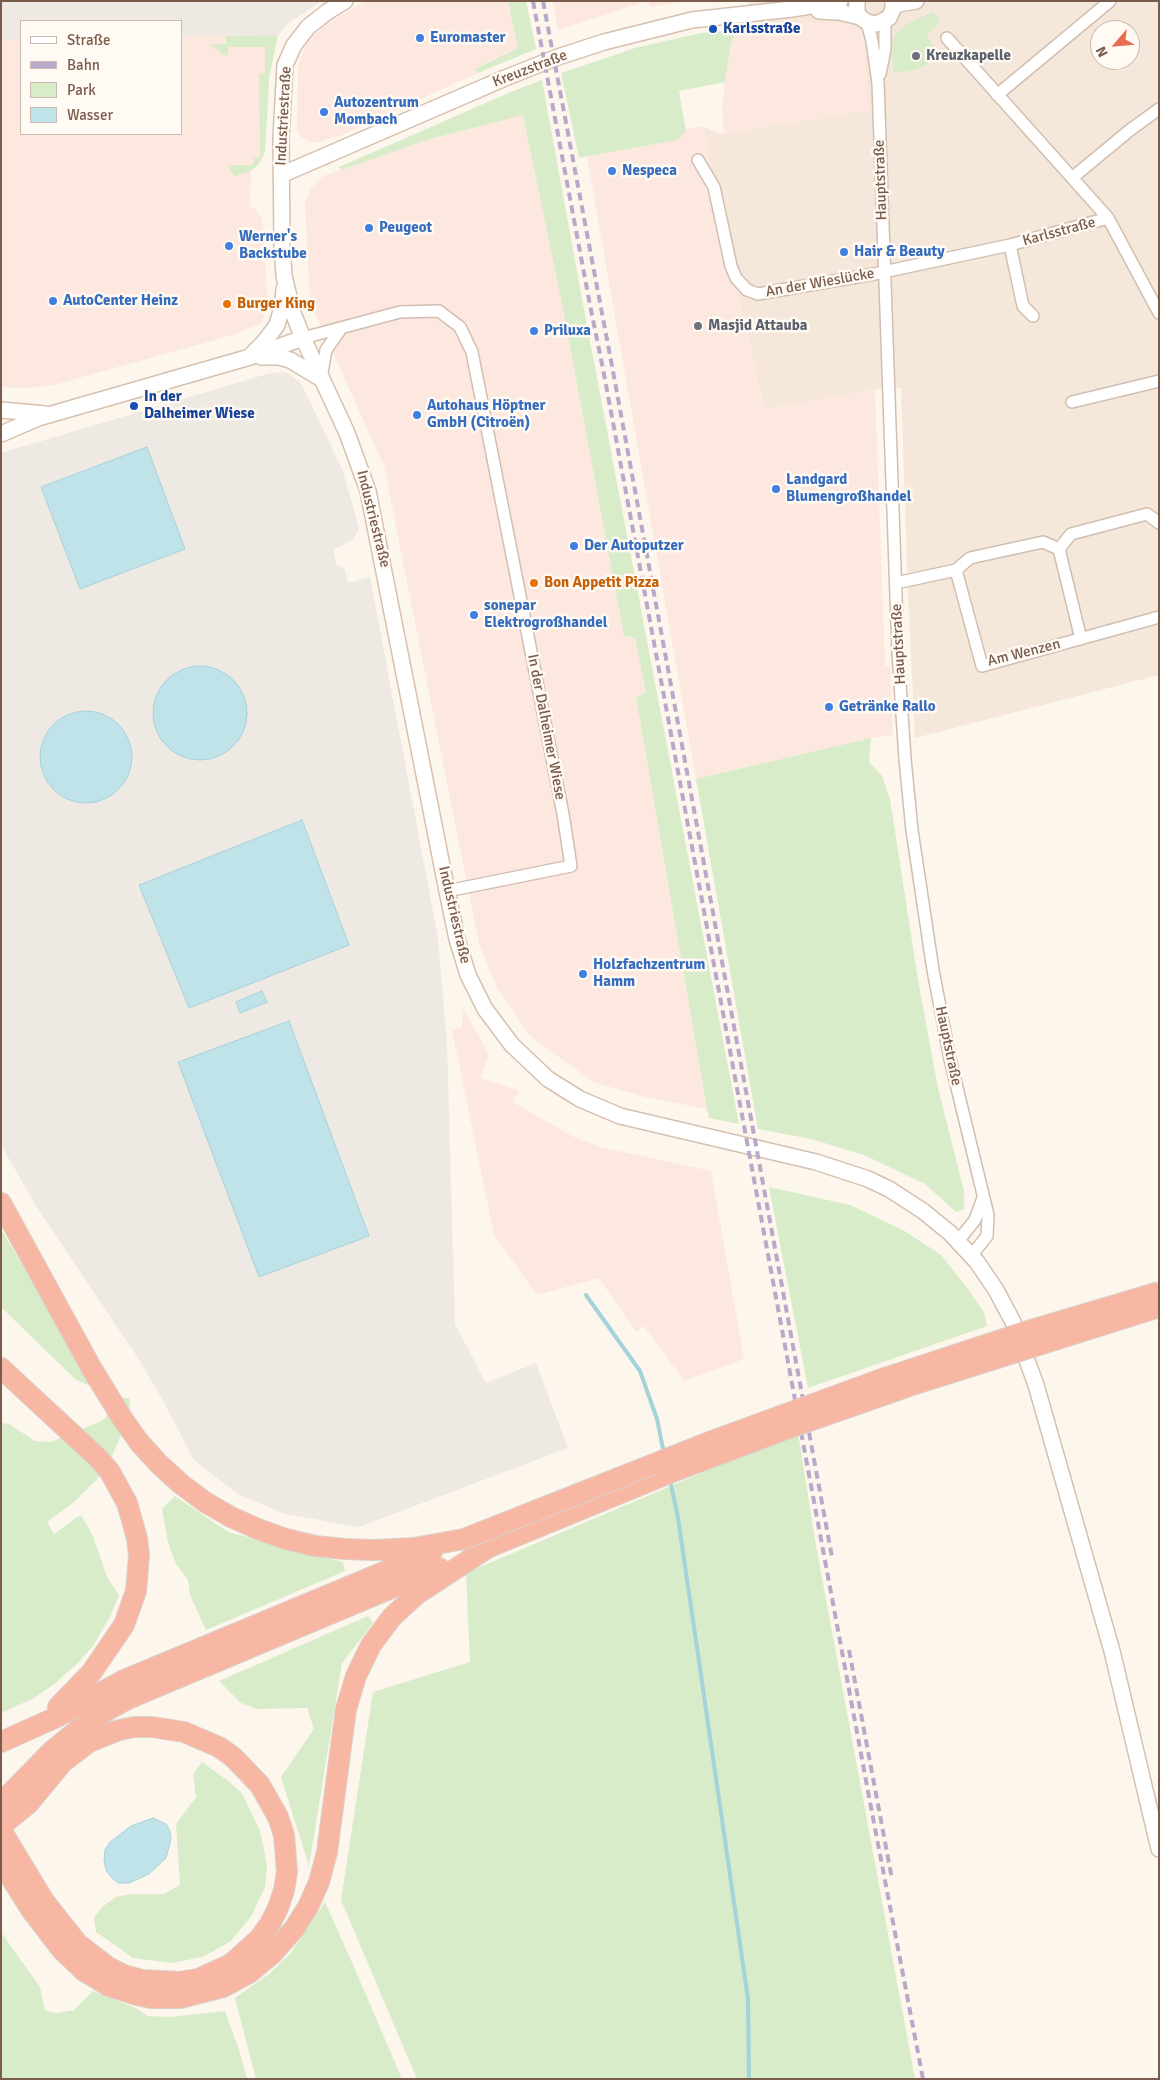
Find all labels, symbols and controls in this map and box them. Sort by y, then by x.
legend [20,20,182,135]
place label: Karlsstraße [723,20,800,38]
north arrow [1090,20,1140,70]
marker: Karlsstraße [707,23,719,35]
place label: Euromaster [430,29,506,47]
text: Straße [67,31,111,49]
marker: Euromaster [414,32,426,44]
text: N [1092,43,1112,60]
street label: Kreuzstraße [490,47,570,91]
place label: Kreuzkapelle [926,47,1011,65]
marker: Kreuzkapelle [910,50,922,62]
text: Bahn [67,56,100,74]
street label: Industriestraße [272,66,296,166]
text: Park [67,81,96,99]
place label: Autozentrum Mombach [334,94,419,129]
text: Wasser [67,106,113,124]
marker: Autozentrum Mombach [318,106,330,118]
street label: Hauptstraße [871,139,891,221]
place label: Nespeca [622,162,677,180]
marker: Nespeca [606,165,618,177]
street label: Karlsstraße [1021,214,1097,250]
place label: Peugeot [379,219,432,237]
marker: Peugeot [363,222,375,234]
place label: Werner's Backstube [239,228,307,263]
marker: Werner's Backstube [223,240,235,252]
place label: Hair & Beauty [854,243,945,261]
marker: Hair & Beauty [838,246,850,258]
street label: An der Wieslücke [764,265,876,301]
place label: AutoCenter Heinz [63,292,178,310]
marker: AutoCenter Heinz [47,295,59,307]
place label: Burger King [237,295,315,313]
marker: Burger King [221,298,233,310]
place label: Masjid Attauba [708,317,807,335]
marker: Masjid Attauba [692,320,704,332]
place label: Priluxa [544,322,591,340]
marker: Priluxa [528,325,540,337]
place label: In der Dalheimer Wiese [144,388,255,423]
place label: Autohaus Höptner GmbH (Citroën) [427,397,545,432]
marker: In der Dalheimer Wiese [128,400,140,412]
marker: Autohaus Höptner GmbH (Citroën) [411,409,423,421]
street label: Industriestraße [352,468,394,570]
place label: Landgard Blumengroßhandel [786,471,911,506]
marker: Landgard Blumengroßhandel [770,483,782,495]
place label: Der Autoputzer [584,537,684,555]
marker: Der Autoputzer [568,540,580,552]
place label: Bon Appetit Pizza [544,574,659,592]
marker: Bon Appetit Pizza [528,577,540,589]
place label: sonepar Elektrogroßhandel [484,597,607,632]
street label: Hauptstraße [888,603,910,685]
marker: sonepar Elektrogroßhandel [468,609,480,621]
street label: Am Wenzen [986,635,1062,671]
street label: In der Dalheimer Wiese [523,653,569,801]
place label: Getränke Rallo [839,698,936,716]
marker: Getränke Rallo [823,701,835,713]
street label: Industriestraße [434,864,474,966]
place label: Holzfachzentrum Hamm [593,956,705,991]
marker: Holzfachzentrum Hamm [577,968,589,980]
street label: Hauptstraße [931,1005,965,1087]

